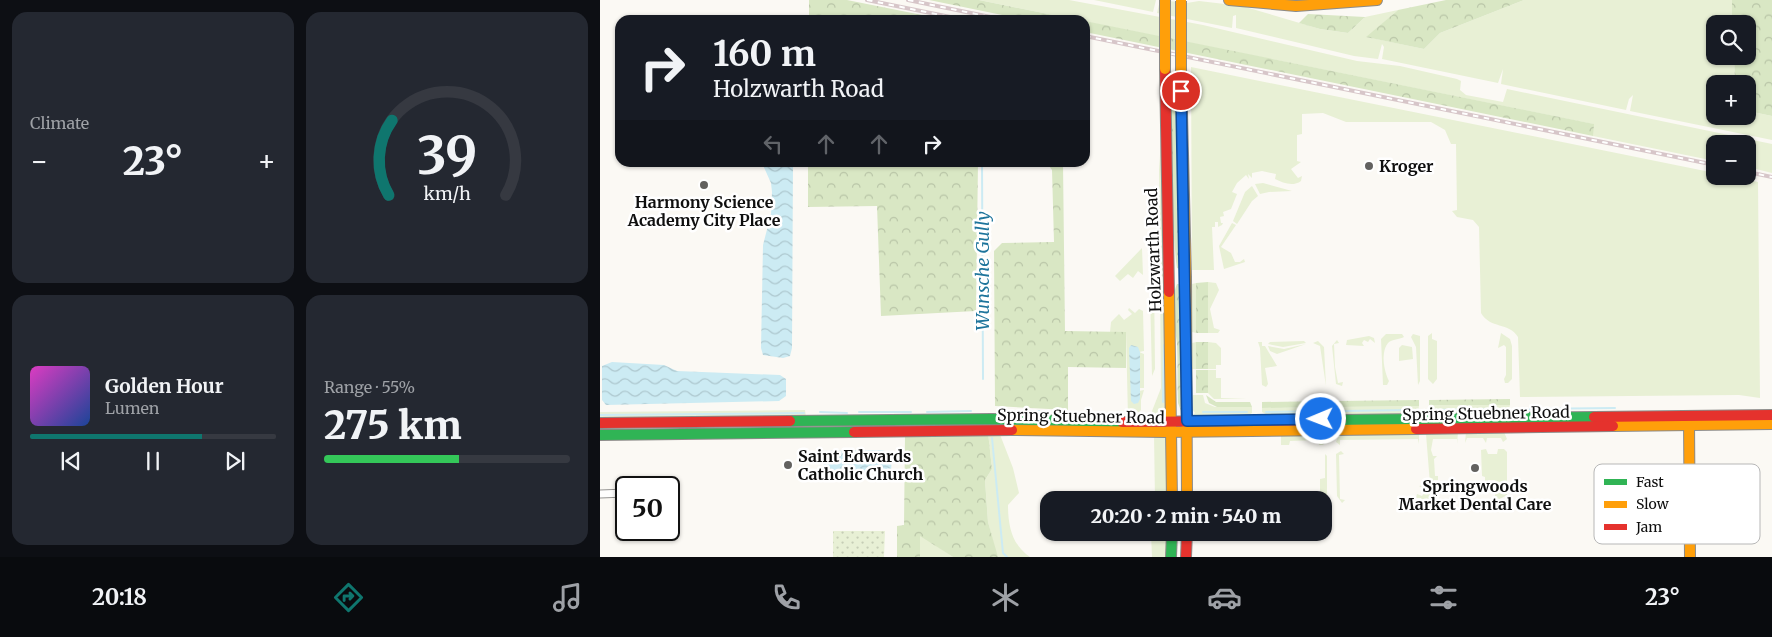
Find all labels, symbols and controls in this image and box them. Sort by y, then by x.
map controls [1706,15,1756,185]
button: search [1706,15,1756,65]
text: 160 m [713,32,816,76]
icon: right [630,35,695,100]
pin [1160,70,1202,112]
text: Holzwarth Road [713,75,884,103]
button: + [1706,75,1756,125]
icon: arrive [1167,77,1195,105]
text: Climate [30,113,89,133]
text: 39 [417,123,477,188]
icon: left [759,130,787,158]
icon: ahead [812,130,840,158]
icon: ahead [865,130,893,158]
icon: right [918,130,946,158]
button: − [1706,135,1756,185]
text: 23° [123,138,183,185]
text: − [30,143,49,179]
text: + [257,143,276,179]
place label: Kroger [1379,156,1434,176]
marker: Kroger [1363,160,1375,172]
marker: Harmony Science Academy City Place [698,179,710,191]
text: km/h [423,182,471,205]
street label: Holzwarth Road [1141,187,1165,312]
place label: Harmony Science Academy City Place [627,192,781,230]
water label: Wunsche Gully [971,211,994,331]
text: Golden Hour [105,374,224,398]
text: Range · 55% [324,377,415,397]
position arrow [1294,392,1346,444]
text: Lumen [105,398,159,418]
text: 275 km [324,402,462,449]
street label: Spring Stuebner Road [1402,402,1570,424]
street label: Spring Stuebner Road [997,405,1165,427]
place label: Saint Edwards Catholic Church [798,446,924,484]
icon: previous [57,447,85,475]
icon: pause [139,447,167,475]
icon: next [221,447,249,475]
marker: Saint Edwards Catholic Church [782,459,794,471]
marker: Springwoods Market Dental Care [1469,462,1481,474]
legend [1594,464,1760,544]
text: Fast [1636,473,1664,491]
speed limit sign: 50 [615,476,680,541]
place label: Springwoods Market Dental Care [1399,476,1552,514]
text: Slow [1636,495,1669,513]
text: 20:20 · 2 min · 540 m [1091,504,1281,528]
text: Jam [1635,518,1662,536]
icon: directions [331,580,366,615]
icon: music [550,580,585,615]
icon: phone [769,580,804,615]
icon: climate [988,580,1023,615]
icon: car [1207,580,1242,615]
icon: filters [1426,580,1461,615]
text: 20:18 [92,583,147,611]
text: 23° [1645,583,1680,611]

